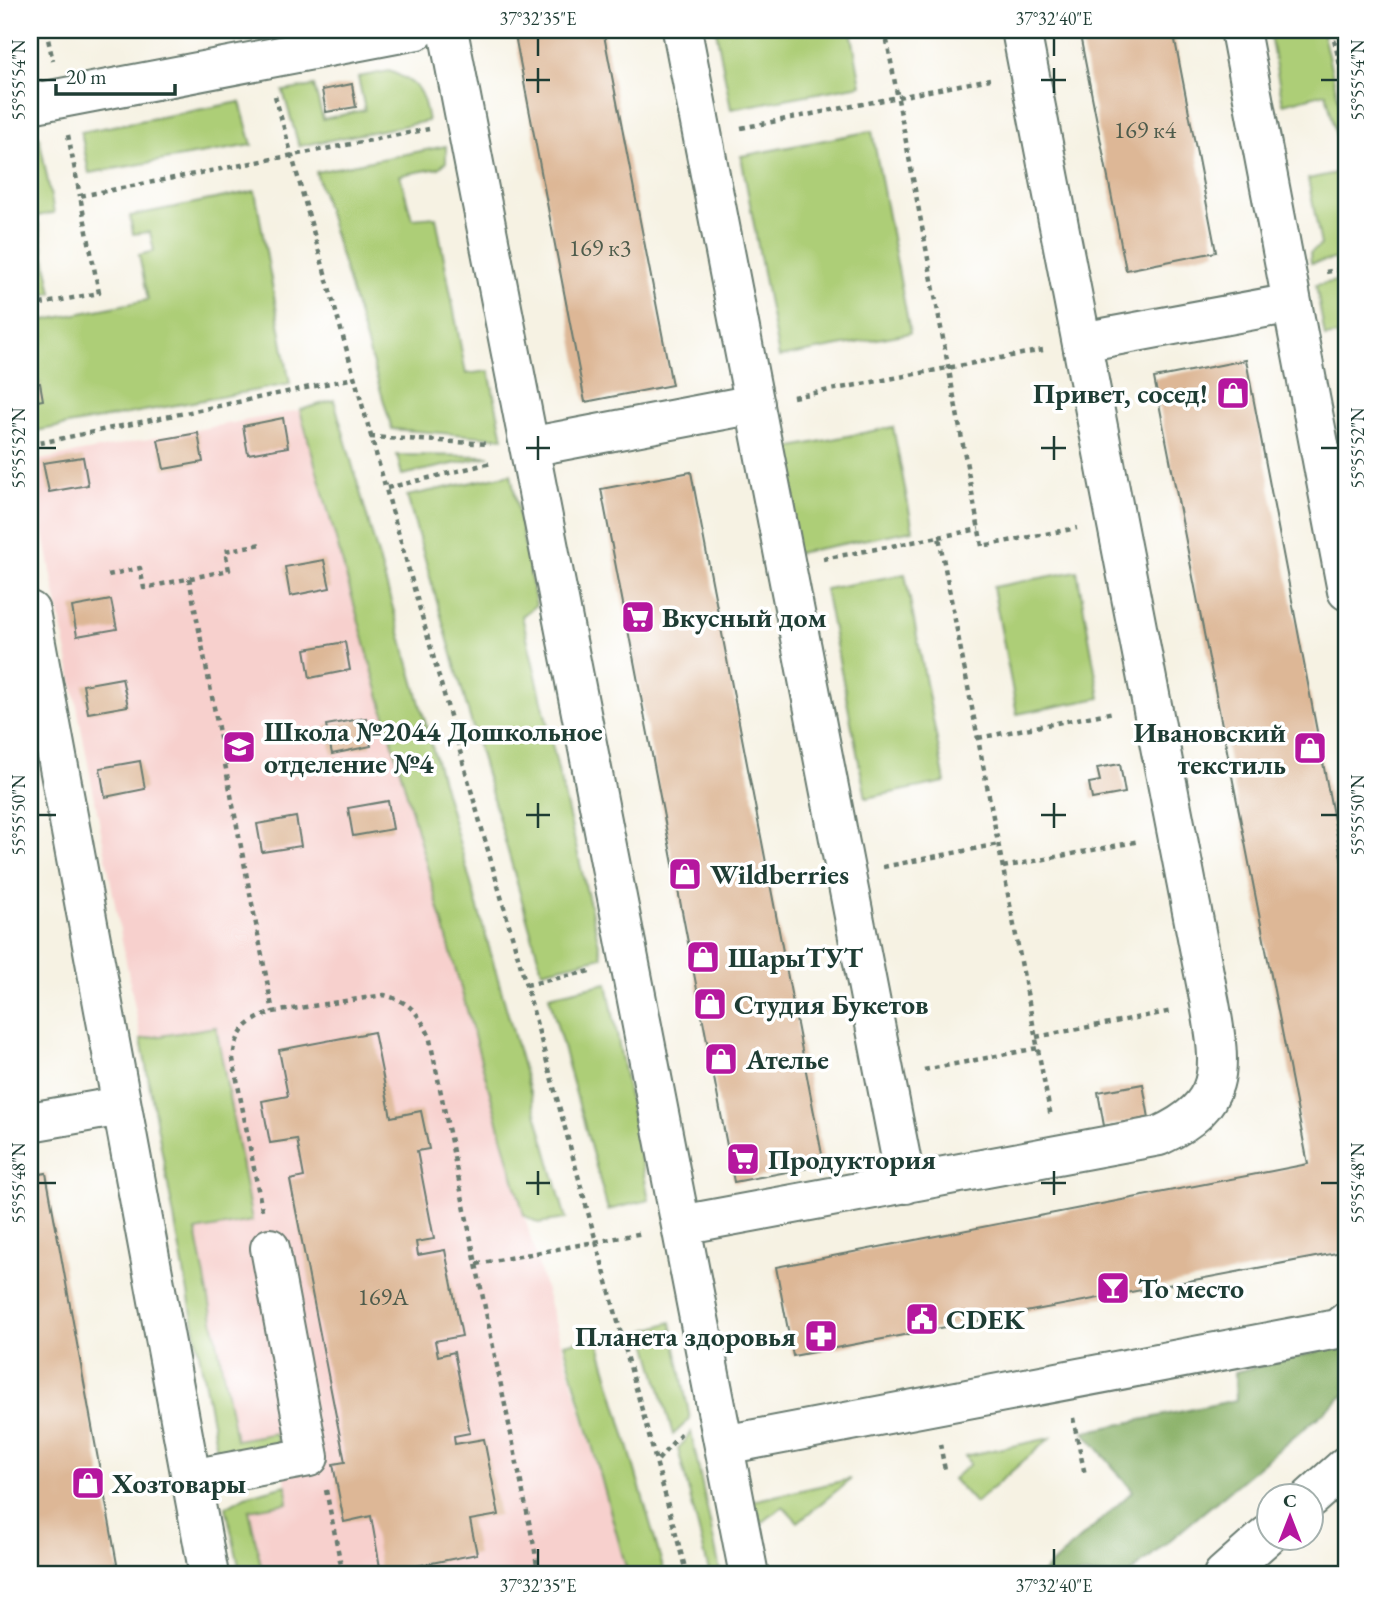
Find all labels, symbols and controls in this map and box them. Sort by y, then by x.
text: 37°32'35"E [500,7,576,30]
text: 37°32'40"E [1016,7,1092,30]
text: 55°55'54"N [7,39,30,120]
text: 55°55'54"N [1346,39,1369,120]
scale bar [56,52,175,96]
text: 20 m [66,63,107,90]
house number: 169 к4 [1114,114,1177,145]
house number: 169 к3 [569,232,631,263]
shop icon: Привет, сосед! [1214,374,1252,412]
place label: Привет, сосед! [1033,375,1208,411]
text: 55°55'52"N [7,407,30,488]
text: 55°55'52"N [1346,407,1369,488]
supermarket icon: Вкусный дом [619,598,657,636]
place label: Вкусный дом [662,599,827,635]
place label: Школа №2044 Дошкольное отделение №4 [264,713,603,781]
place label: Ивановский текстиль [1133,714,1286,782]
school or university icon: Школа №2044 Дошкольное отделение №4 [220,728,258,766]
shop icon: Ивановский текстиль [1291,729,1329,767]
text: 55°55'50"N [7,774,30,855]
text: 55°55'50"N [1346,774,1369,855]
shop icon: Wildberries [666,855,704,893]
place label: Wildberries [710,856,849,892]
shop icon: ШарыТУТ [684,938,722,976]
place label: ШарыТУТ [728,939,864,975]
shop icon: Студия Букетов [691,985,729,1023]
place label: Студия Букетов [734,986,929,1022]
shop icon: Ателье [702,1040,740,1078]
place label: Ателье [745,1041,829,1077]
supermarket icon: Продуктория [724,1140,762,1178]
place label: Продуктория [768,1141,936,1177]
text: 55°55'48"N [7,1142,30,1223]
text: 55°55'48"N [1346,1142,1369,1223]
bar icon: То место [1094,1269,1132,1307]
place label: То место [1138,1270,1244,1306]
house number: 169А [357,1281,409,1312]
public building icon: CDEK [903,1300,941,1338]
place label: CDEK [946,1301,1025,1337]
pharmacy icon: Планета здоровья [802,1317,840,1355]
place label: Планета здоровья [575,1318,796,1354]
shop icon: Хозтовары [69,1464,107,1502]
place label: Хозтовары [111,1465,246,1501]
north arrow [1254,1482,1324,1552]
text: С [1283,1488,1297,1513]
text: 37°32'35"E [500,1574,576,1597]
text: 37°32'40"E [1016,1574,1092,1597]

